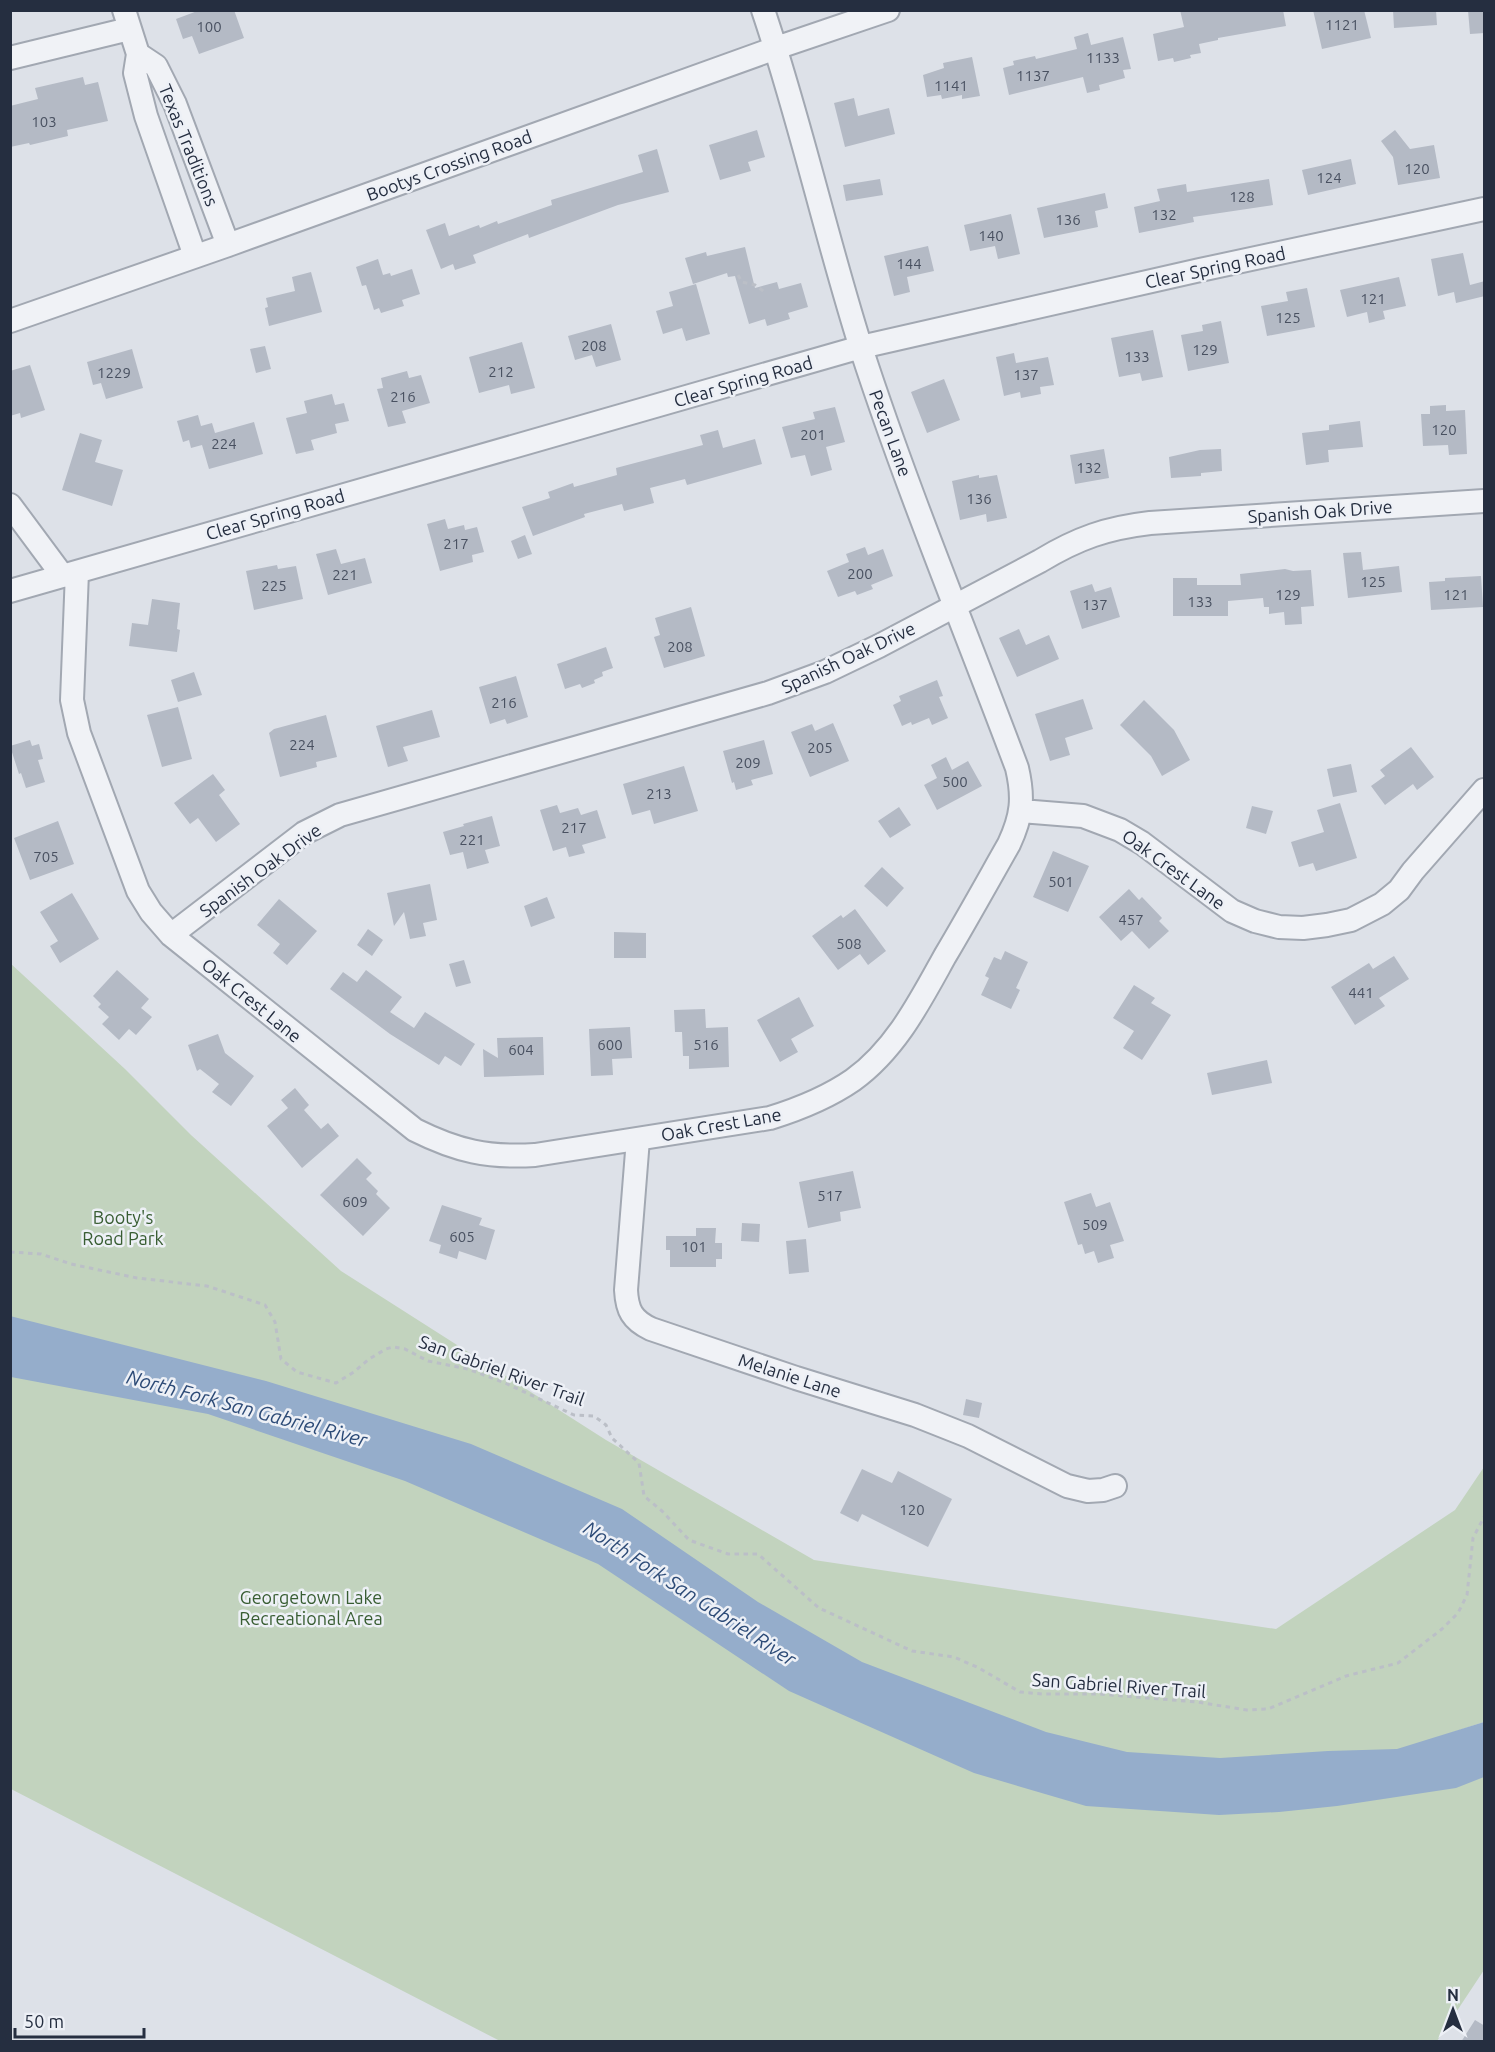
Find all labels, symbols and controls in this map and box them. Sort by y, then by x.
house number: 1121 [1325,16,1359,33]
house number: 100 [196,18,222,35]
house number: 1133 [1086,49,1120,66]
house number: 1137 [1016,67,1050,84]
house number: 1141 [934,77,968,94]
street label: Texas Traditions [155,81,223,209]
house number: 103 [31,113,57,130]
street label: Bootys Crossing Road [363,126,535,204]
house number: 120 [1404,160,1430,177]
house number: 124 [1316,169,1342,186]
house number: 128 [1229,188,1255,205]
house number: 132 [1151,206,1177,223]
house number: 136 [1055,211,1081,228]
house number: 140 [978,227,1004,244]
street label: Clear Spring Road [1143,242,1287,292]
house number: 144 [896,255,922,272]
house number: 121 [1360,290,1386,307]
house number: 125 [1275,309,1301,326]
house number: 208 [581,337,607,354]
house number: 129 [1192,341,1218,358]
house number: 133 [1124,348,1150,365]
street label: Clear Spring Road [671,352,815,410]
house number: 212 [488,363,514,380]
house number: 1229 [97,364,131,381]
house number: 137 [1013,366,1039,383]
street label: Pecan Lane [866,387,916,479]
house number: 216 [390,388,416,405]
house number: 120 [1431,421,1457,438]
house number: 201 [800,426,826,443]
house number: 224 [211,435,237,452]
house number: 132 [1076,459,1102,476]
street label: Clear Spring Road [203,485,347,543]
house number: 136 [966,490,992,507]
street label: Spanish Oak Drive [1247,496,1393,526]
house number: 217 [443,535,469,552]
house number: 200 [847,565,873,582]
house number: 221 [332,566,358,583]
house number: 125 [1360,573,1386,590]
house number: 225 [261,577,287,594]
house number: 129 [1275,586,1301,603]
house number: 121 [1443,586,1469,603]
house number: 133 [1187,593,1213,610]
house number: 137 [1082,596,1108,613]
street label: Spanish Oak Drive [778,617,918,697]
house number: 208 [667,638,693,655]
house number: 216 [491,694,517,711]
house number: 224 [289,736,315,753]
house number: 205 [807,739,833,756]
house number: 209 [735,754,761,771]
house number: 500 [942,773,968,790]
house number: 213 [646,785,672,802]
street label: Spanish Oak Drive [195,819,325,921]
house number: 217 [561,819,587,836]
street label: Oak Crest Lane [1119,825,1229,913]
house number: 221 [459,831,485,848]
house number: 705 [33,848,59,865]
house number: 501 [1048,873,1074,890]
house number: 457 [1118,911,1144,928]
house number: 508 [836,935,862,952]
street label: Oak Crest Lane [198,954,306,1046]
house number: 441 [1348,984,1374,1001]
house number: 600 [597,1036,623,1053]
house number: 516 [693,1036,719,1053]
house number: 604 [508,1041,534,1058]
street label: Oak Crest Lane [659,1104,783,1144]
house number: 517 [817,1187,843,1204]
house number: 609 [342,1193,368,1210]
park label: Booty's Road Park [82,1207,164,1248]
house number: 509 [1082,1216,1108,1233]
house number: 605 [449,1228,475,1245]
house number: 101 [681,1238,707,1255]
street label: San Gabriel River Trail [417,1331,588,1409]
street label: Melanie Lane [736,1349,844,1401]
water label: North Fork San Gabriel River [124,1365,371,1452]
house number: 120 [899,1501,925,1518]
water label: North Fork San Gabriel River [580,1516,802,1671]
park label: Georgetown Lake Recreational Area [239,1587,383,1628]
street label: San Gabriel River Trail [1031,1669,1207,1701]
north arrow [1423,1980,1483,2040]
text: N [1447,1986,1459,2004]
scale bar [15,2001,144,2039]
text: 50 m [24,2011,64,2031]

